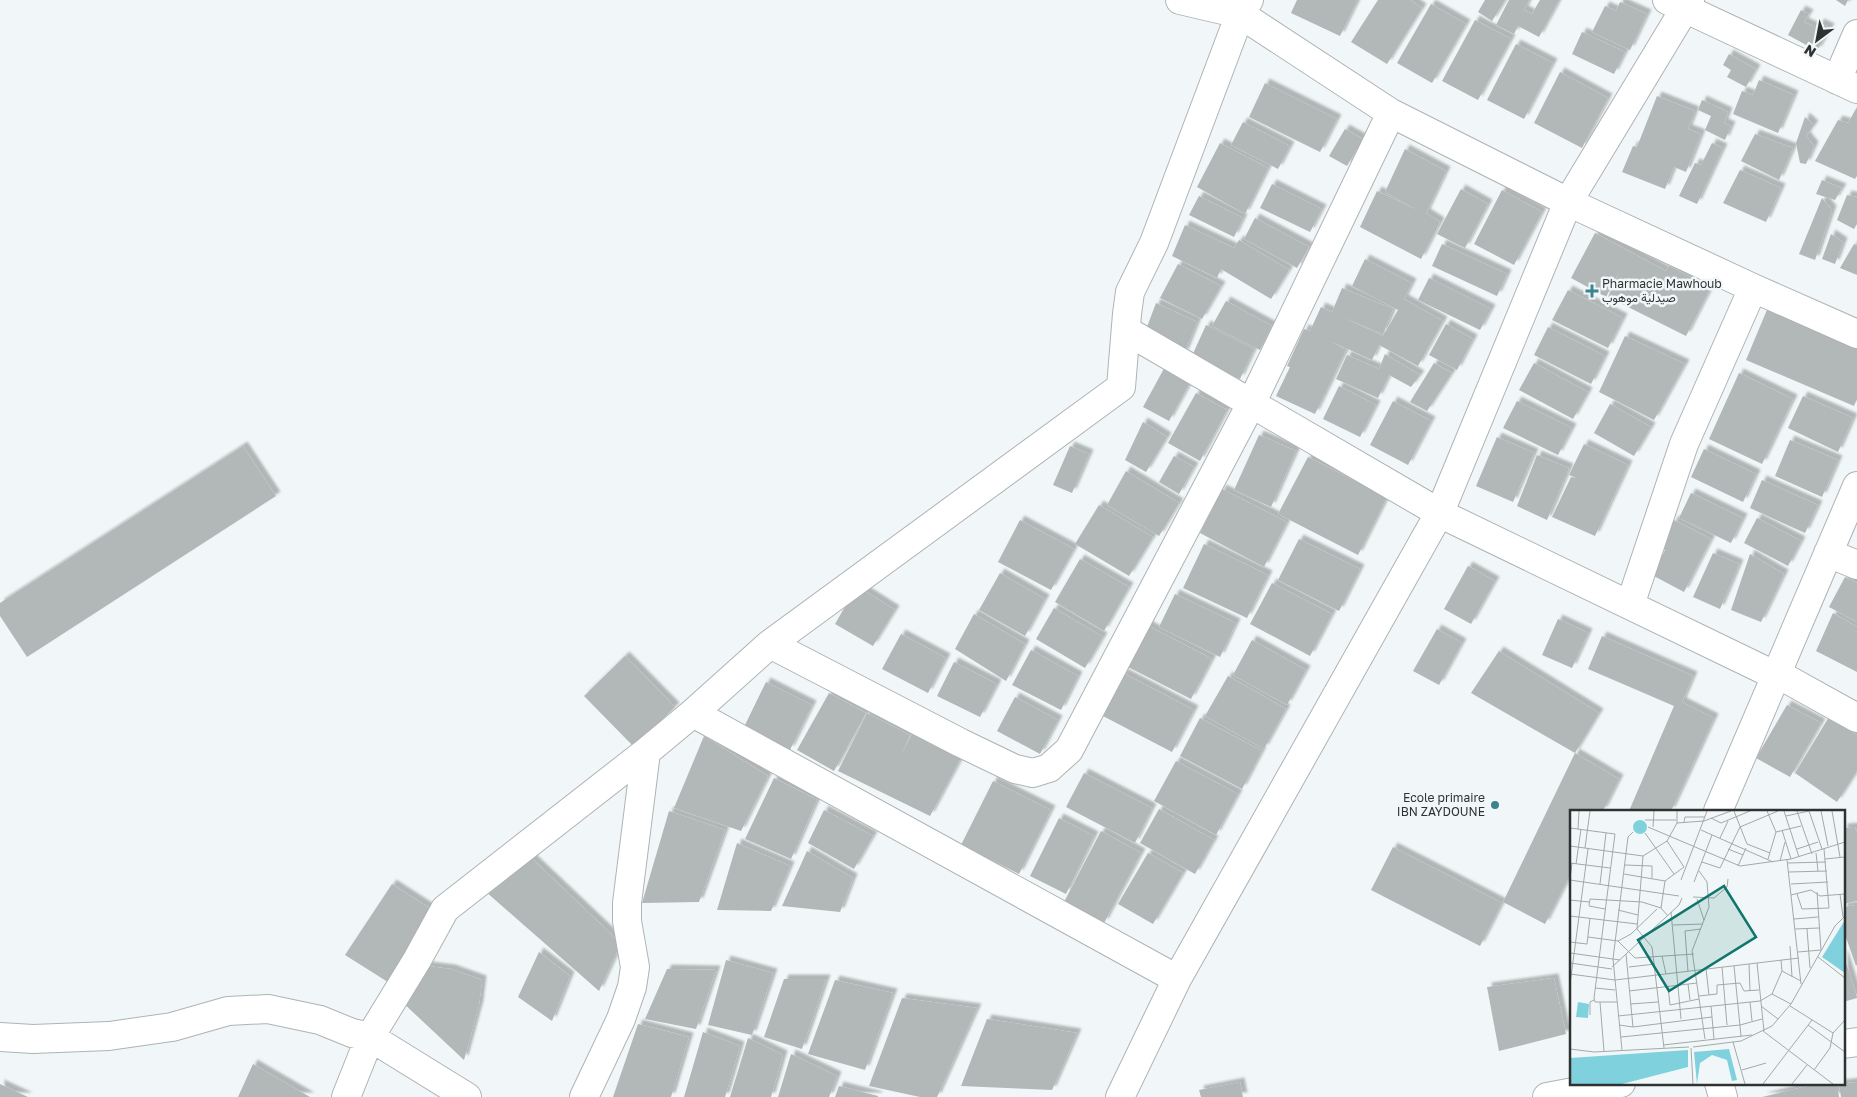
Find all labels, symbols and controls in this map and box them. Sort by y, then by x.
north arrow [1792,15,1842,65]
text: N [1801,41,1819,61]
place label: Pharmacie Mawhoub صيدلية موهوب [1602,276,1722,306]
marker: Pharmacie Mawhoub صيدلية موهوب [1586,285,1598,297]
place label: Ecole primaire IBN ZAYDOUNE [1397,790,1485,819]
marker: Ecole primaire IBN ZAYDOUNE [1489,799,1501,811]
inset map [1570,810,1844,1084]

